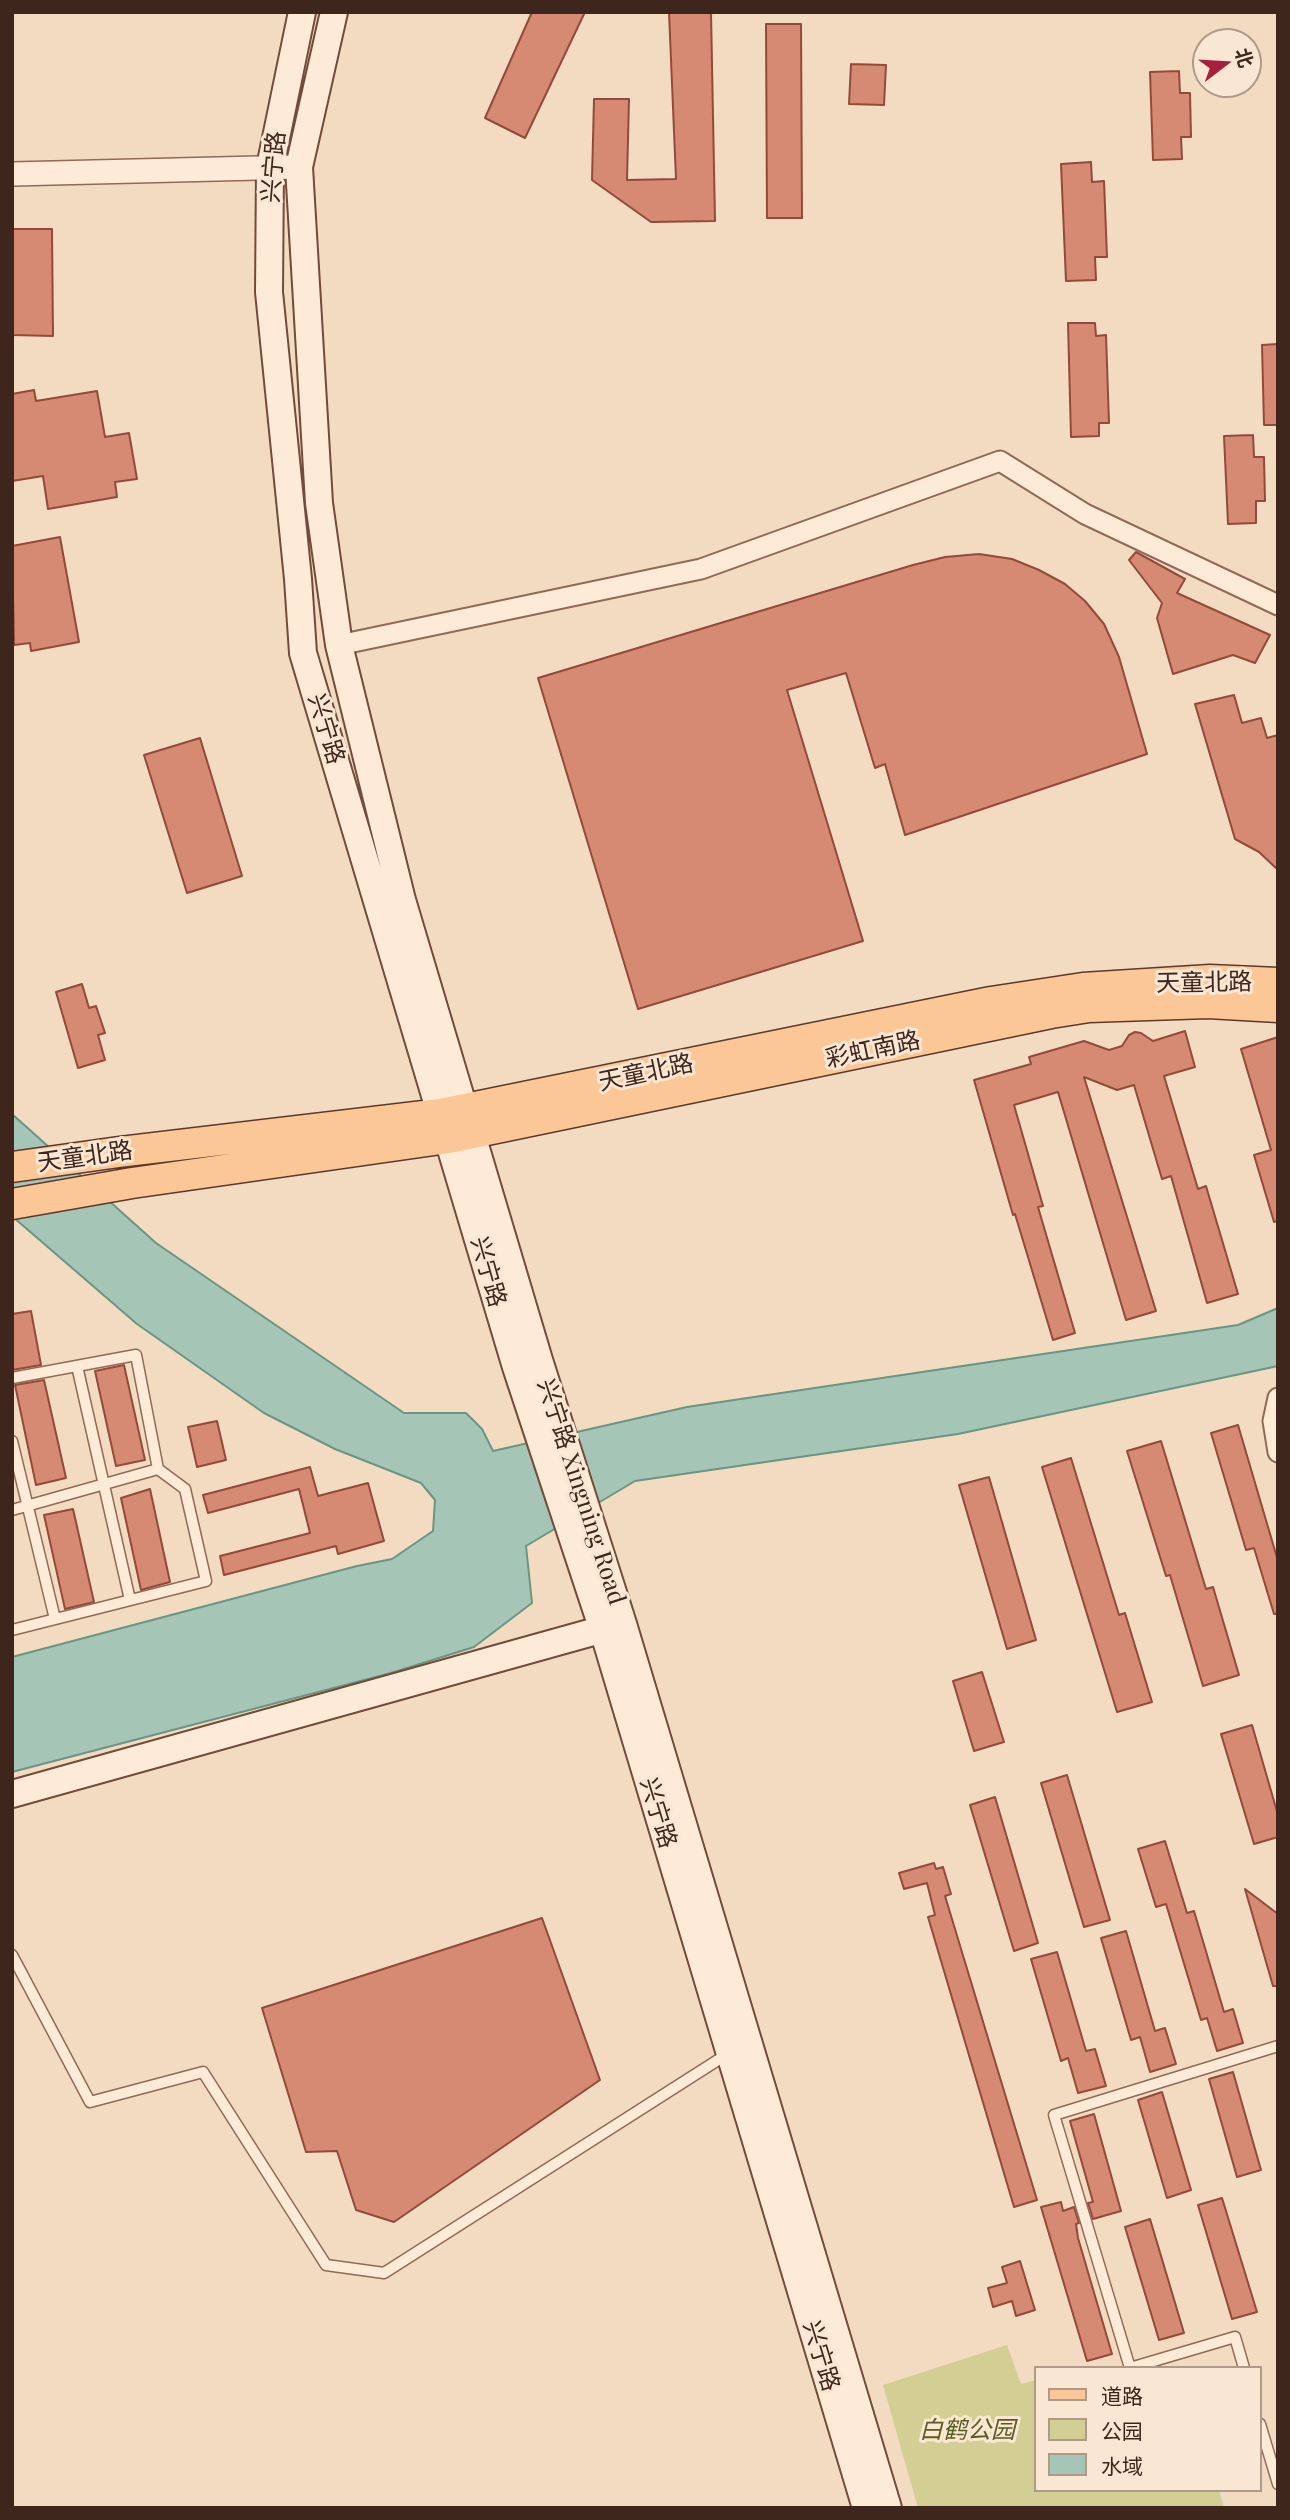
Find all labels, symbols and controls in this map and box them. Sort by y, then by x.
north arrow [1192,28,1262,98]
text: 北 [1230,45,1260,70]
street label: 兴宁路 [257,130,291,204]
street label: 兴宁路 [302,690,350,768]
street label: 天童北路 [1156,968,1252,998]
street label: 彩虹南路 [823,1026,923,1074]
street label: 天童北路 [596,1049,696,1097]
street label: 天童北路 [35,1136,135,1178]
street label: 兴宁路 [464,1233,512,1311]
street label: 兴宁路 Xingning Road [531,1375,631,1609]
street label: 兴宁路 [634,1774,682,1852]
street label: 兴宁路 [797,2317,845,2395]
legend [1034,2366,1262,2492]
text: 道路 [1101,2381,1143,2409]
text: 公园 [1101,2416,1143,2444]
park label: 白鹤公园 [919,2417,1015,2445]
text: 水域 [1101,2451,1143,2479]

